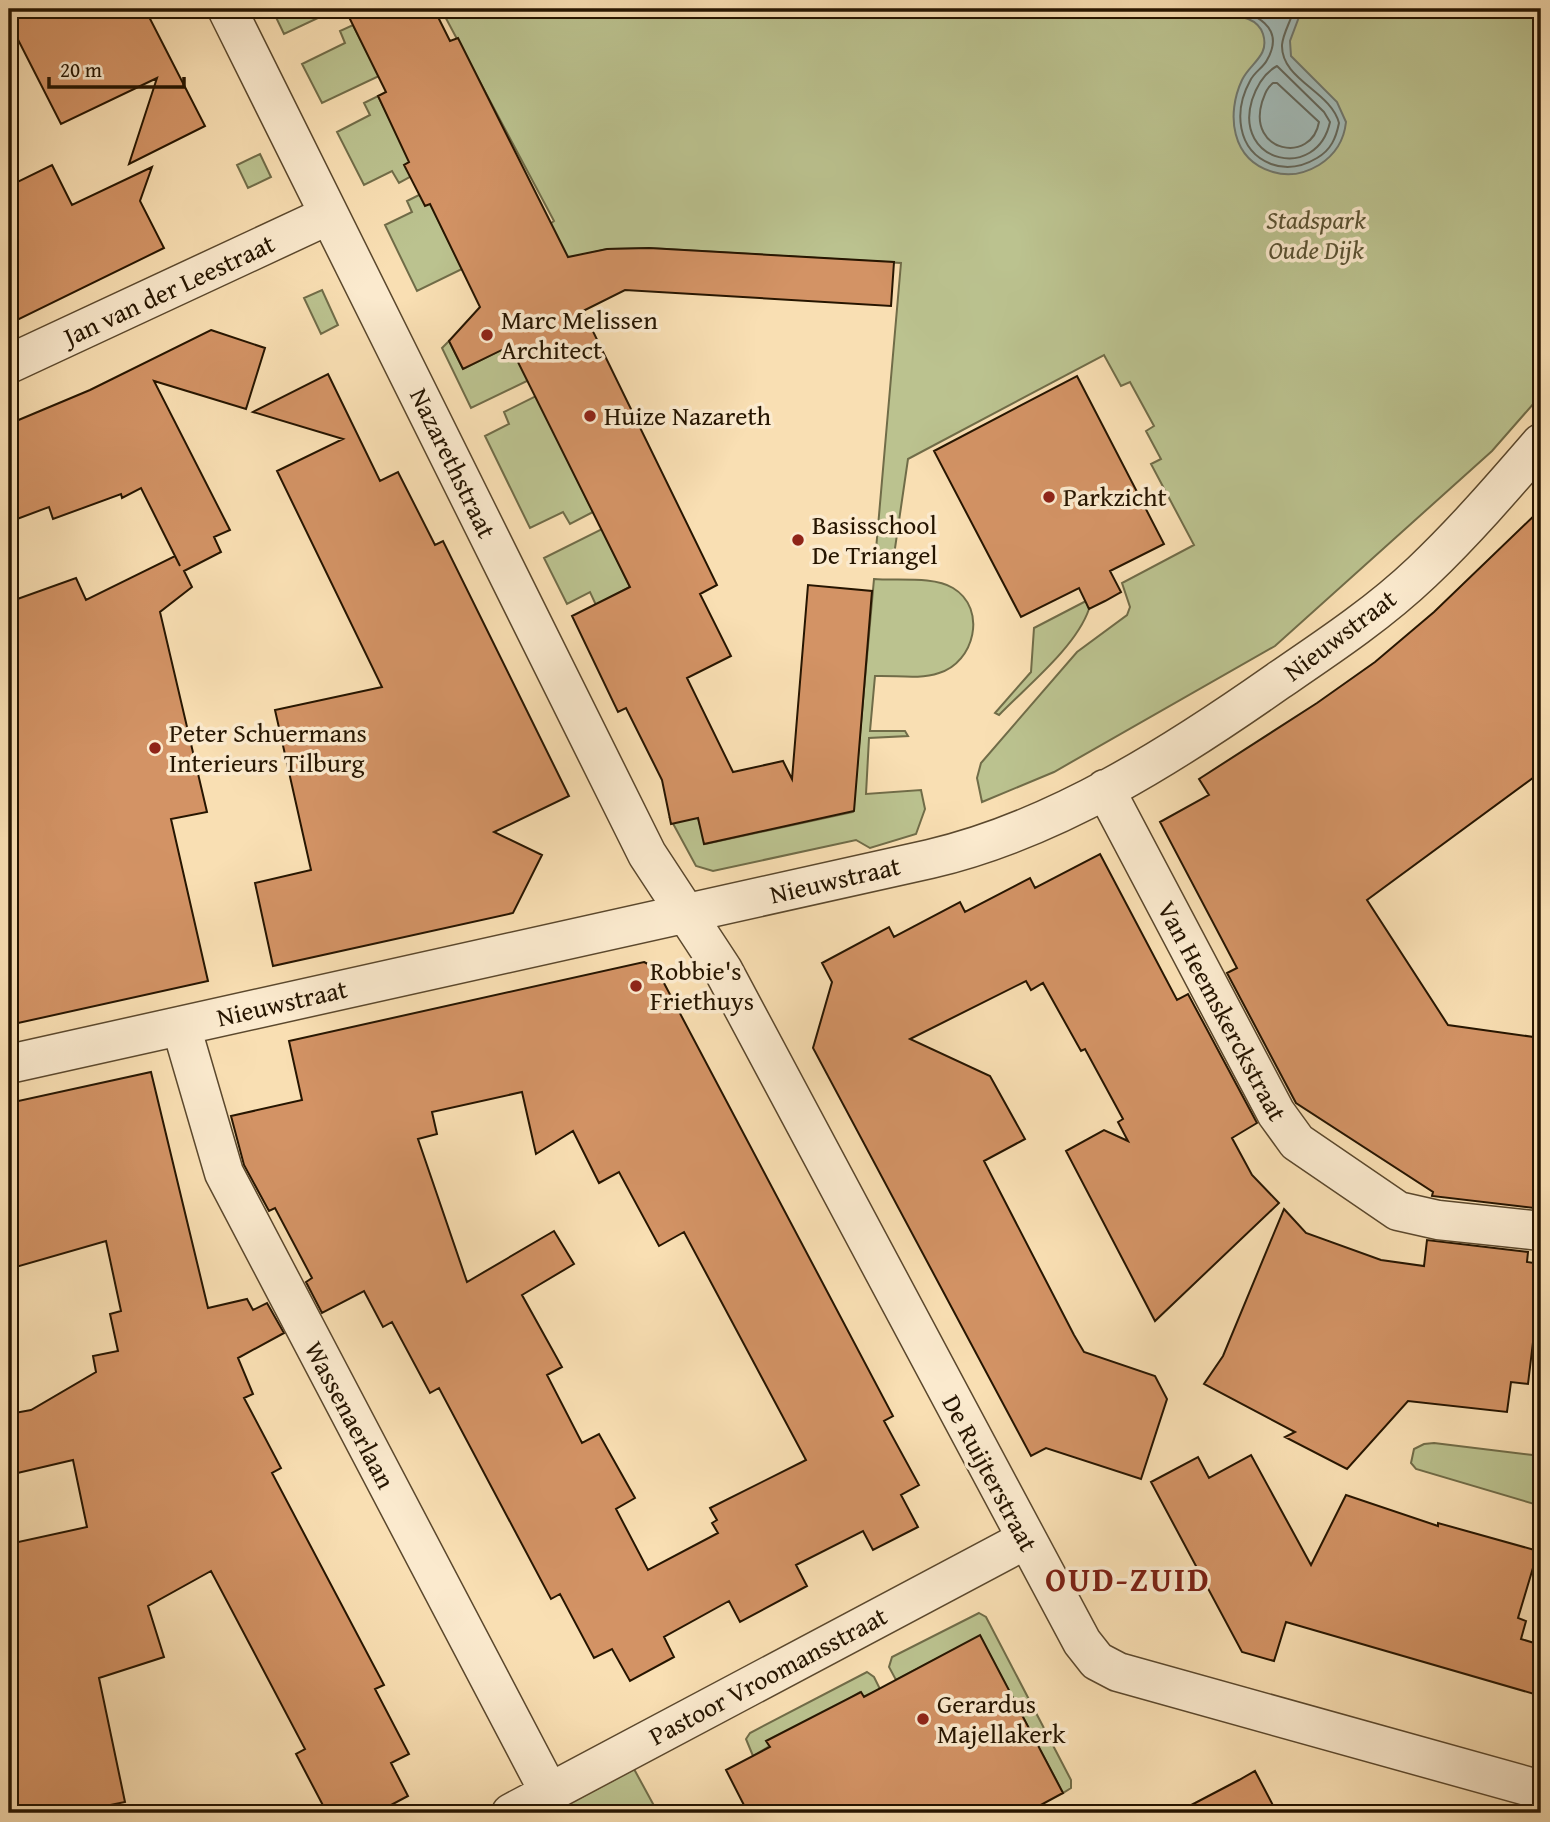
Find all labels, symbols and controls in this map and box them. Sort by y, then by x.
scale bar [49,46,184,90]
text: 20 m [60,54,102,85]
park label: Stadspark Oude Dijk [1266,200,1366,269]
street label: Jan van der Leestraat [54,223,281,357]
place label: Marc Melissen Architect [501,300,658,369]
marker: Marc Melissen Architect [479,327,495,343]
street label: Nazarethstraat [400,381,507,545]
place label: Huize Nazareth [604,396,772,435]
marker: Huize Nazareth [582,408,598,424]
place label: Parkzicht [1063,477,1167,516]
marker: Parkzicht [1041,489,1057,505]
place label: Basisschool De Triangel [812,505,938,574]
marker: Basisschool De Triangel [790,532,806,548]
street label: Nieuwstraat [1275,579,1404,690]
place label: Peter Schuermans Interieurs Tilburg [169,713,367,782]
marker: Peter Schuermans Interieurs Tilburg [147,740,163,756]
street label: Nieuwstraat [766,846,904,913]
street label: Van Heemskerckstraat [1148,894,1297,1128]
place label: Robbie's Friethuys [650,951,754,1020]
street label: Nieuwstraat [213,969,351,1036]
marker: Robbie's Friethuys [628,978,644,994]
street label: Wassenaerlaan [295,1334,406,1496]
street label: De Ruijterstraat [933,1387,1048,1558]
district label: OUD-ZUID [1045,1555,1211,1603]
street label: Pastoor Vroomansstraat [642,1596,894,1755]
place label: Gerardus Majellakerk [937,1684,1066,1753]
marker: Gerardus Majellakerk [915,1711,931,1727]

